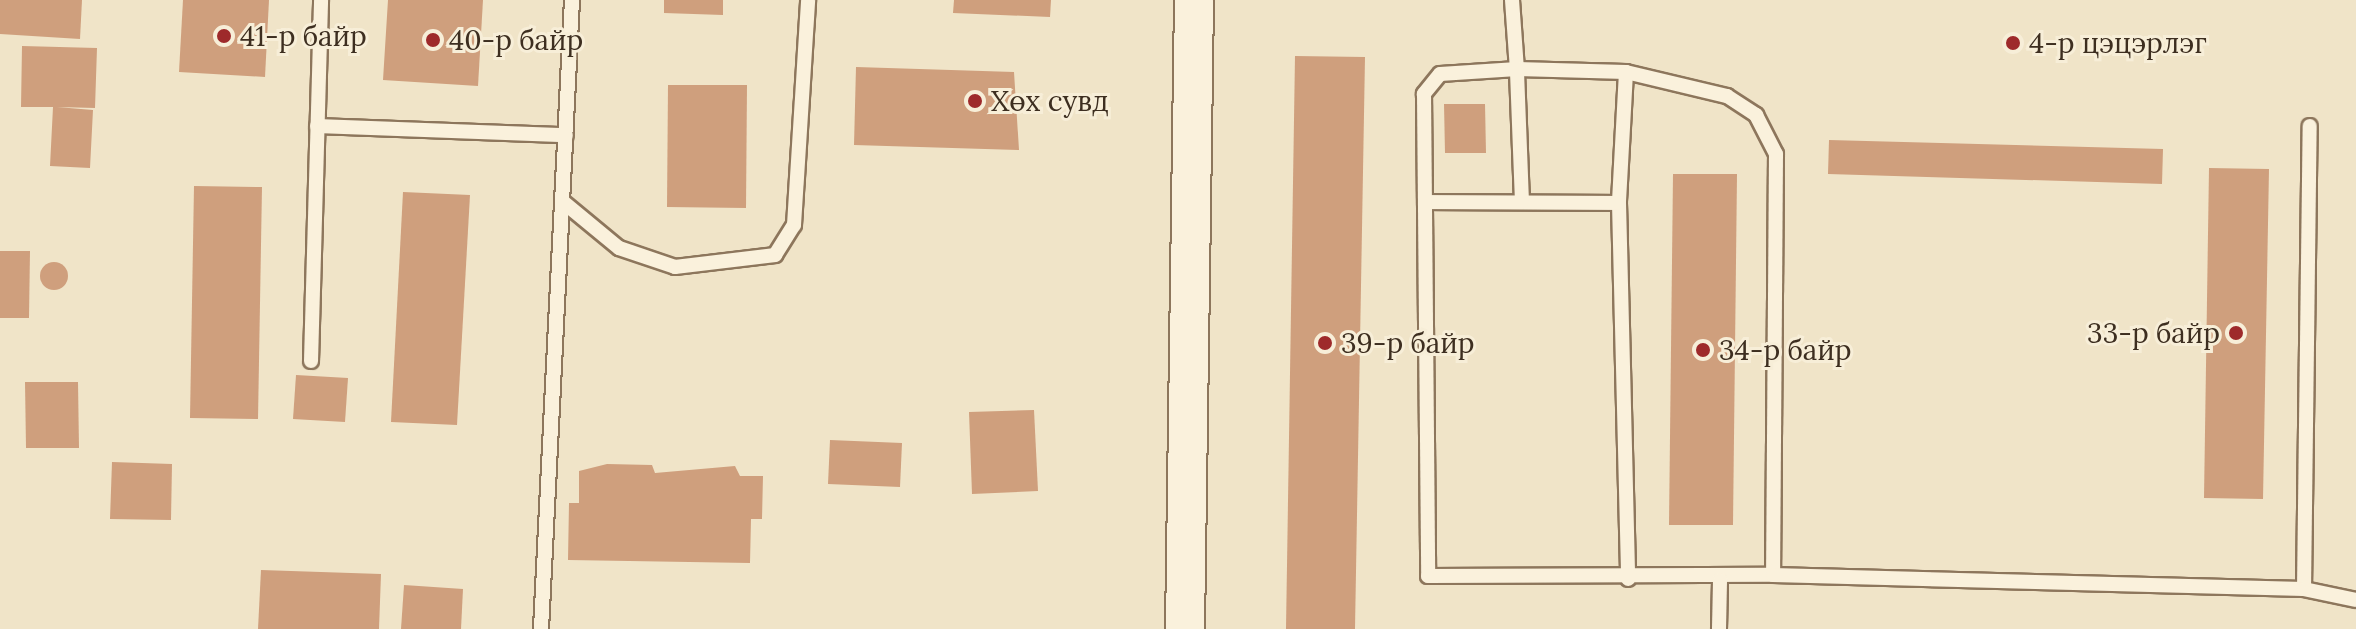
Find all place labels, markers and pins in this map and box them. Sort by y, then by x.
place label: 41-р байр [240,19,367,53]
place label: 40-р байр [449,23,583,57]
place label: 4-р цэцэрлэг [2029,26,2207,60]
marker: 41-р байр [215,27,233,45]
marker: 40-р байр [424,31,442,49]
marker: 4-р цэцэрлэг [2004,34,2022,52]
place label: Хөх сувд [991,84,1108,118]
marker: Хөх сувд [966,92,984,110]
place label: 33-р байр [2087,316,2220,350]
marker: 33-р байр [2227,324,2245,342]
place label: 39-р байр [1341,326,1475,360]
place label: 34-р байр [1719,333,1851,367]
marker: 39-р байр [1316,334,1334,352]
marker: 34-р байр [1694,341,1712,359]

